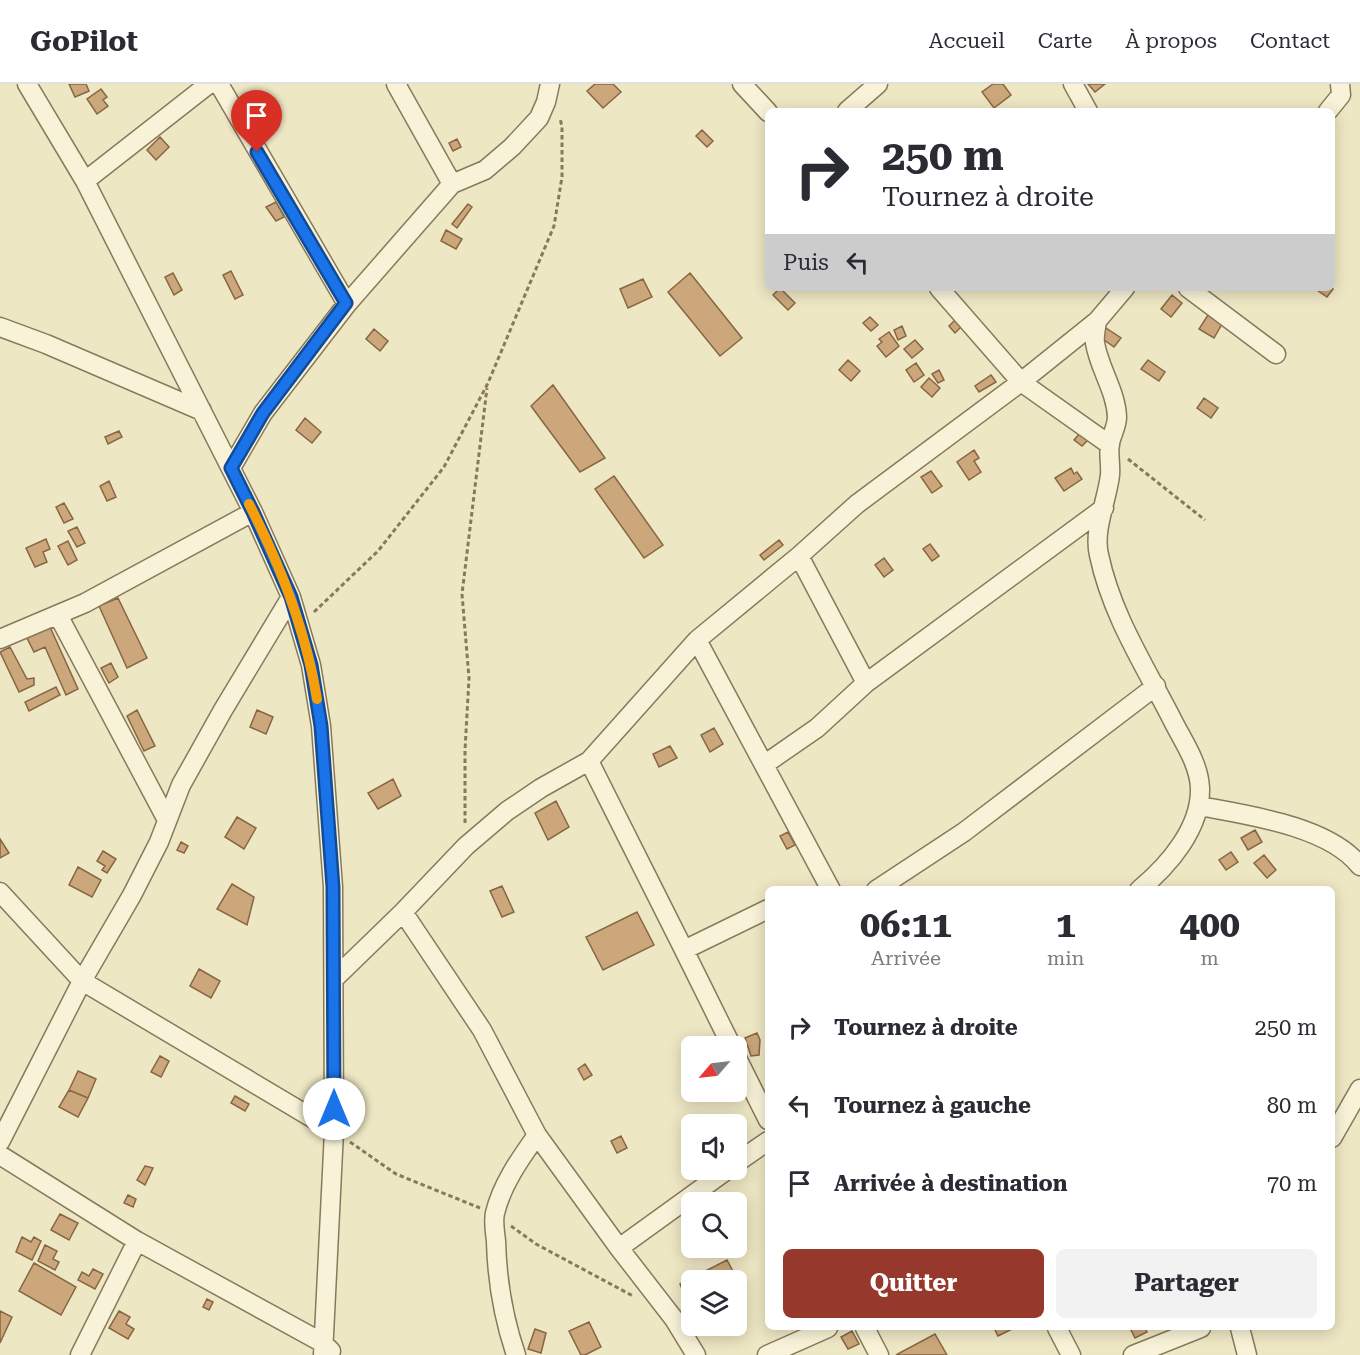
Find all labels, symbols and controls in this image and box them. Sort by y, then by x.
text: GoPilot [30,25,138,58]
text: Accueil [929,29,1005,53]
text: Carte [1038,29,1092,53]
text: À propos [1125,29,1217,53]
text: Contact [1250,29,1330,53]
pin [231,90,282,152]
icon: arrive [240,99,273,132]
text: 250 m [882,131,1004,180]
icon: right [783,132,861,210]
text: Tournez à droite [882,181,1094,213]
icon: left [841,246,874,279]
text: Puis [783,250,829,275]
text: 06:11 [860,904,952,946]
text: 1 [1056,904,1076,946]
text: 400 [1180,904,1240,946]
text: Arrivée [871,946,941,970]
text: min [1047,946,1084,970]
text: m [1201,946,1219,970]
icon: right [783,1011,816,1044]
text: Tournez à droite [834,1015,1018,1040]
text: 250 m [1254,1015,1317,1040]
north arrow [681,1036,747,1102]
map controls [681,1036,747,1336]
position arrow [302,1077,366,1141]
icon: left [783,1089,816,1122]
text: Tournez à gauche [834,1093,1031,1118]
text: 80 m [1267,1093,1317,1118]
button: sound [681,1114,747,1180]
icon: arrive [783,1167,816,1200]
text: Arrivée à destination [834,1171,1068,1196]
text: 70 m [1267,1171,1317,1196]
button: search [681,1192,747,1258]
button: Quitter [783,1249,1044,1318]
button: Partager [1056,1249,1317,1318]
button: layers [681,1270,747,1336]

